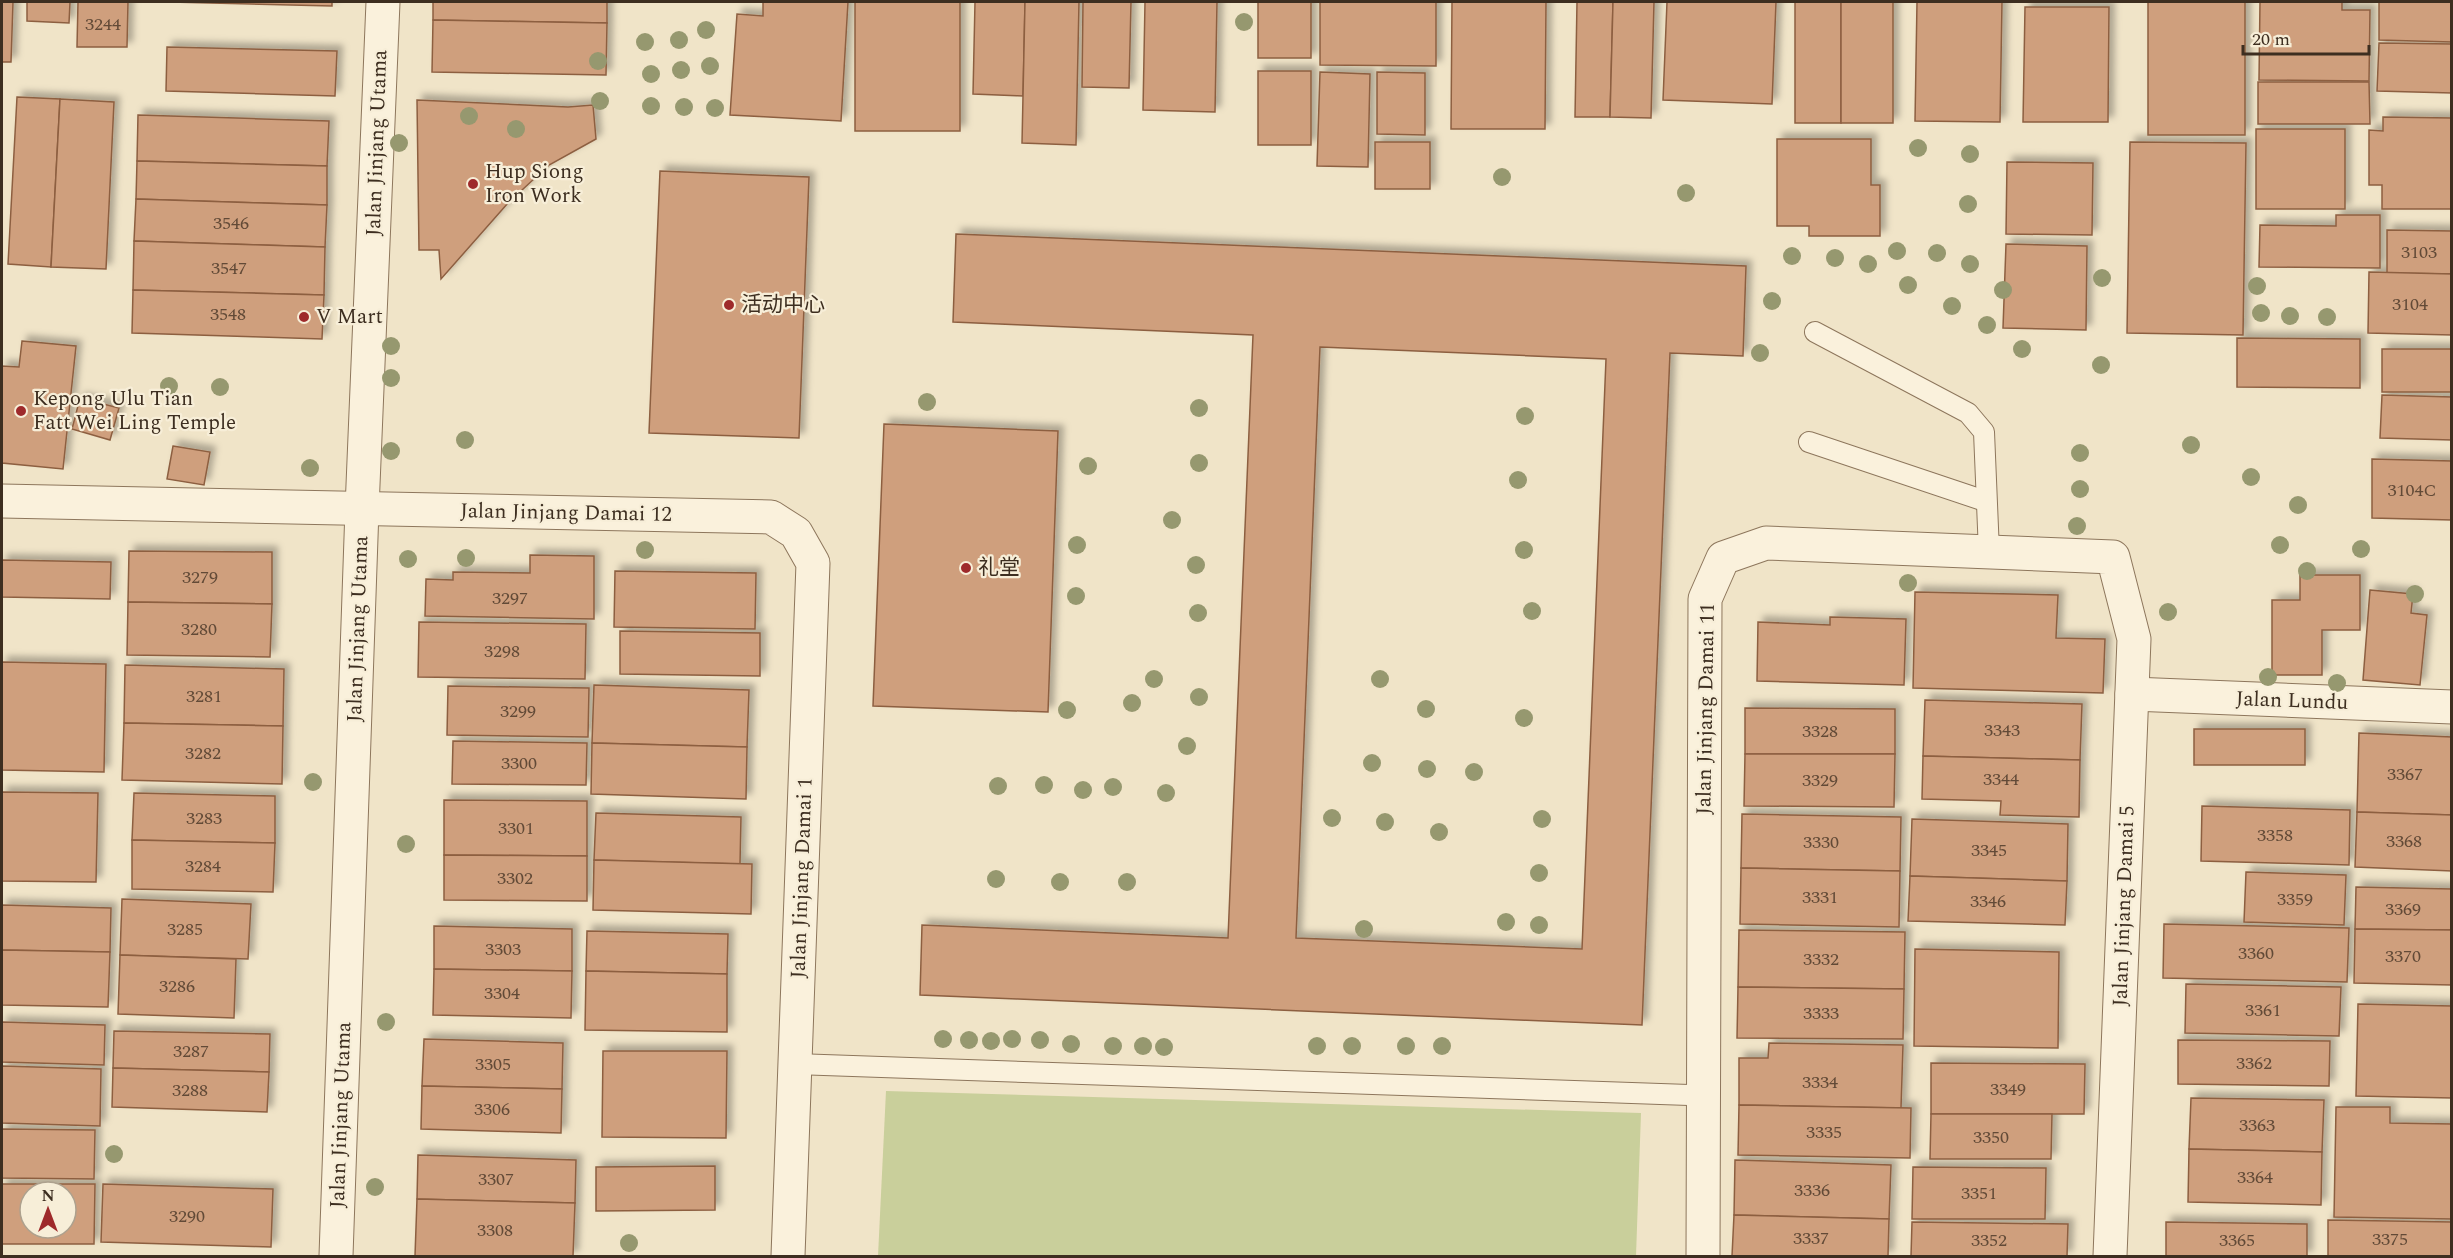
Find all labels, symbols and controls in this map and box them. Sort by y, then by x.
house number: 3244 [85,11,121,38]
scale bar [2243,18,2369,56]
text: 20 m [2252,26,2290,53]
street label: Jalan Jinjang Utama [358,48,396,237]
place label: Hup Siong Iron Work [485,156,584,212]
marker: Hup Siong Iron Work [466,177,480,191]
house number: 3546 [213,210,249,237]
house number: 3103 [2401,239,2437,266]
house number: 3547 [211,255,247,282]
place label: 活动中心 [741,289,825,321]
house number: 3104 [2392,291,2428,318]
marker: 活动中心 [722,298,736,312]
house number: 3548 [210,301,246,328]
place label: V Mart [316,301,383,333]
marker: V Mart [297,310,311,324]
place label: Kepong Ulu Tian Fatt Wei Ling Temple [33,383,236,439]
marker: Kepong Ulu Tian Fatt Wei Ling Temple [14,404,28,418]
house number: 3104C [2387,477,2437,504]
street label: Jalan Jinjang Damai 12 [460,495,672,531]
street label: Jalan Jinjang Utama [339,534,377,723]
place label: 礼堂 [978,552,1020,584]
marker: 礼堂 [959,561,973,575]
house number: 3279 [182,564,218,591]
house number: 3297 [492,585,528,612]
street label: Jalan Jinjang Damai 11 [1688,603,1724,815]
house number: 3280 [181,616,217,643]
house number: 3298 [484,638,520,665]
house number: 3281 [186,683,222,710]
street label: Jalan Lundu [2235,683,2349,719]
house number: 3299 [500,698,536,725]
house number: 3343 [1984,717,2020,744]
house number: 3328 [1802,718,1838,745]
house number: 3282 [185,740,221,767]
house number: 3300 [501,750,537,777]
house number: 3367 [2387,761,2423,788]
house number: 3344 [1983,766,2019,793]
house number: 3329 [1802,767,1838,794]
street label: Jalan Jinjang Damai 1 [783,777,821,979]
house number: 3283 [186,805,222,832]
street label: Jalan Jinjang Damai 5 [2105,805,2143,1007]
house number: 3301 [498,815,534,842]
house number: 3358 [2257,822,2293,849]
house number: 3368 [2386,828,2422,855]
house number: 3330 [1803,829,1839,856]
house number: 3345 [1971,837,2007,864]
house number: 3284 [185,853,221,880]
house number: 3302 [497,865,533,892]
house number: 3331 [1802,884,1838,911]
house number: 3359 [2277,886,2313,913]
house number: 3346 [1970,888,2006,915]
house number: 3369 [2385,896,2421,923]
house number: 3285 [167,916,203,943]
house number: 3303 [485,936,521,963]
house number: 3360 [2238,940,2274,967]
house number: 3370 [2385,943,2421,970]
house number: 3332 [1803,946,1839,973]
house number: 3286 [159,973,195,1000]
house number: 3304 [484,980,520,1007]
house number: 3361 [2245,997,2281,1024]
house number: 3333 [1803,1000,1839,1027]
street label: Jalan Jinjang Utama [322,1020,360,1209]
house number: 3287 [173,1038,209,1065]
house number: 3362 [2236,1050,2272,1077]
house number: 3305 [475,1051,511,1078]
house number: 3334 [1802,1069,1838,1096]
house number: 3349 [1990,1076,2026,1103]
house number: 3288 [172,1077,208,1104]
house number: 3306 [474,1096,510,1123]
house number: 3363 [2239,1112,2275,1139]
house number: 3335 [1806,1119,1842,1146]
house number: 3350 [1973,1124,2009,1151]
house number: 3364 [2237,1164,2273,1191]
house number: 3307 [478,1166,514,1193]
house number: 3336 [1794,1177,1830,1204]
north arrow [18,1180,78,1240]
house number: 3351 [1961,1180,1997,1207]
text: N [41,1184,55,1208]
house number: 3290 [169,1203,205,1230]
house number: 3308 [477,1217,513,1244]
house number: 3337 [1793,1225,1829,1252]
house number: 3375 [2372,1226,2408,1253]
house number: 3352 [1971,1227,2007,1254]
house number: 3365 [2219,1227,2255,1254]

